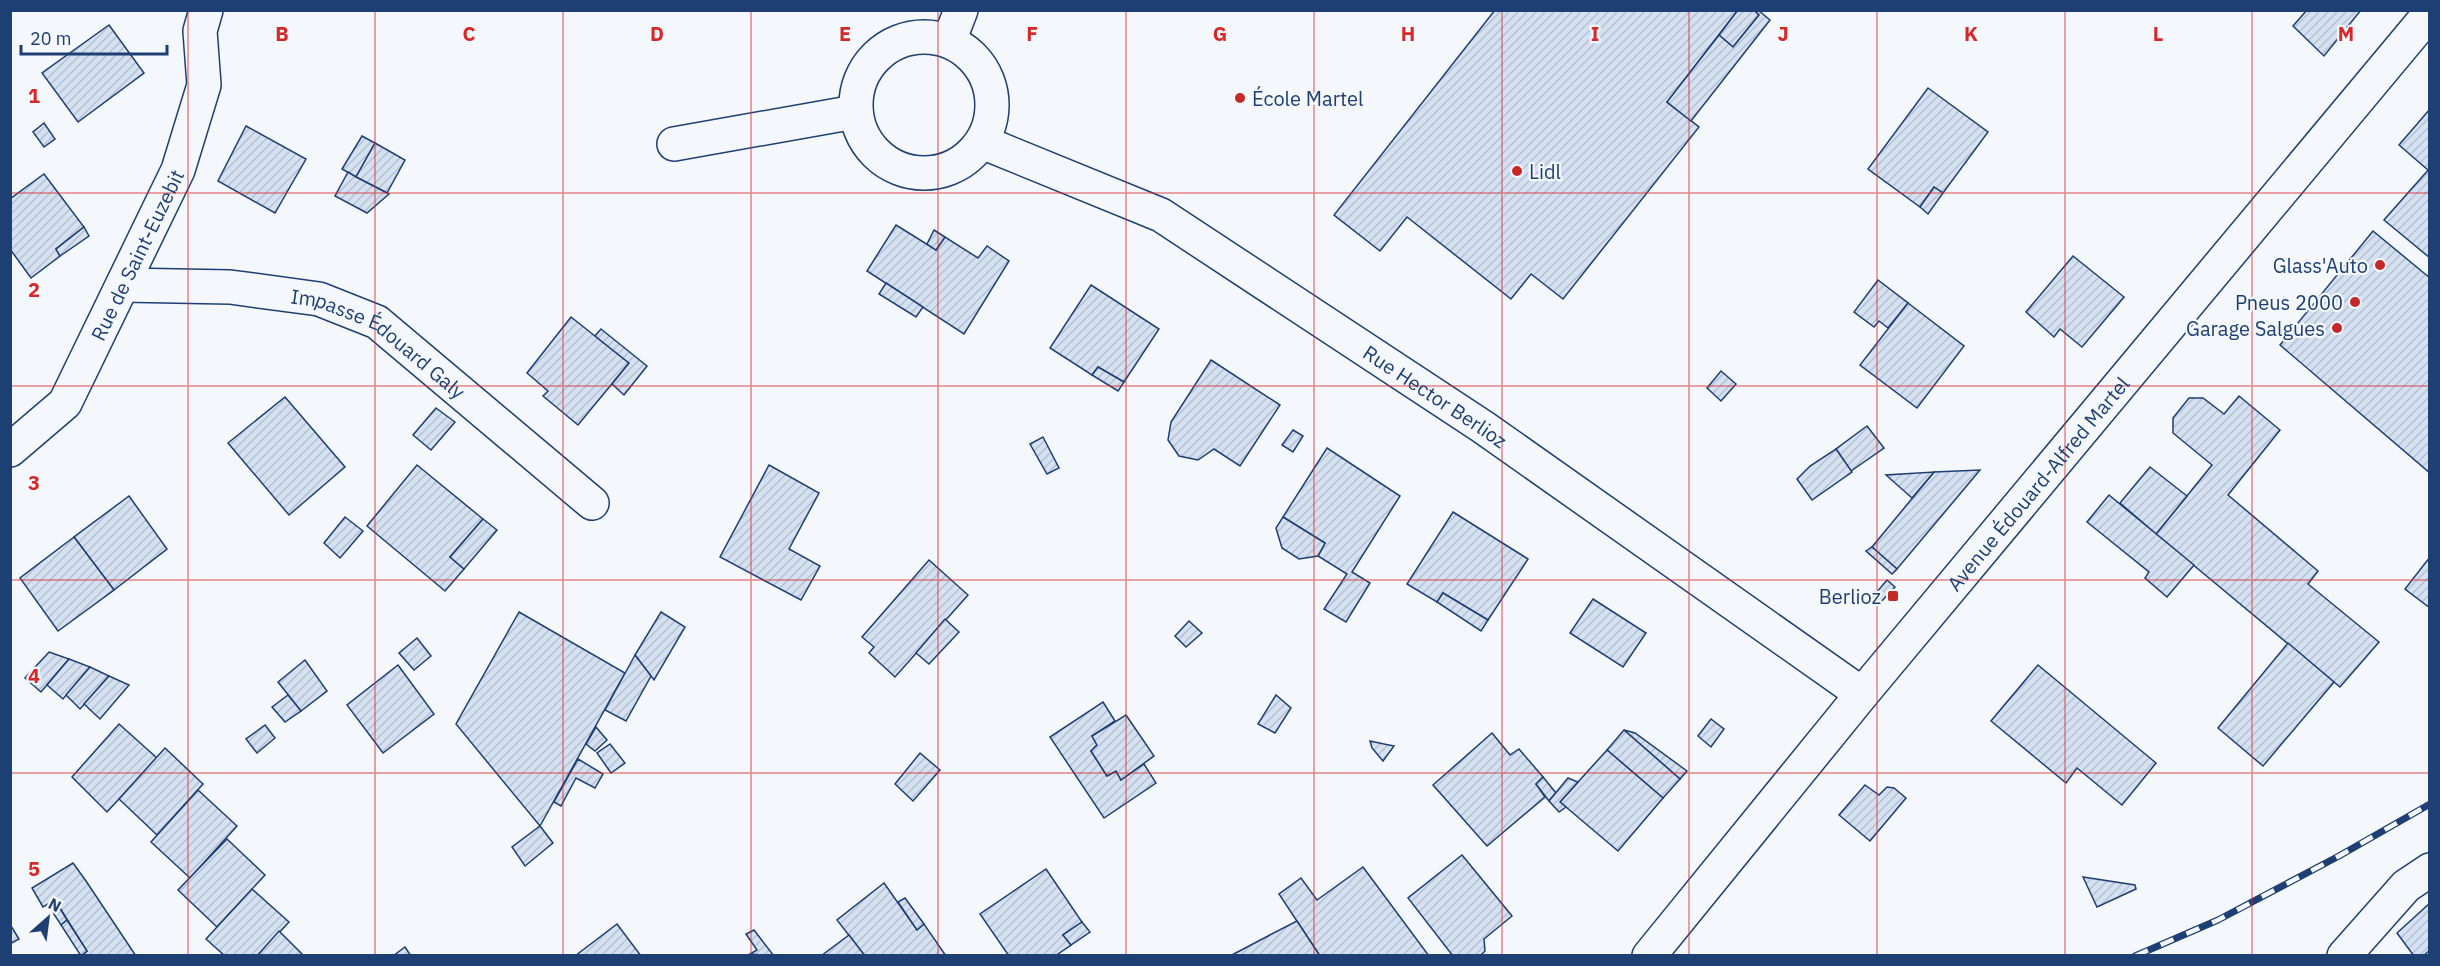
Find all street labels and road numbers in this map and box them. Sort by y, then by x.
street label: Rue de Saint-Euzebit [84,165,190,345]
street label: Impasse Édouard Galy [289,282,471,405]
street label: Rue Hector Berlioz [1358,338,1513,454]
street label: Avenue Édouard-Alfred Martel [1940,370,2135,596]

